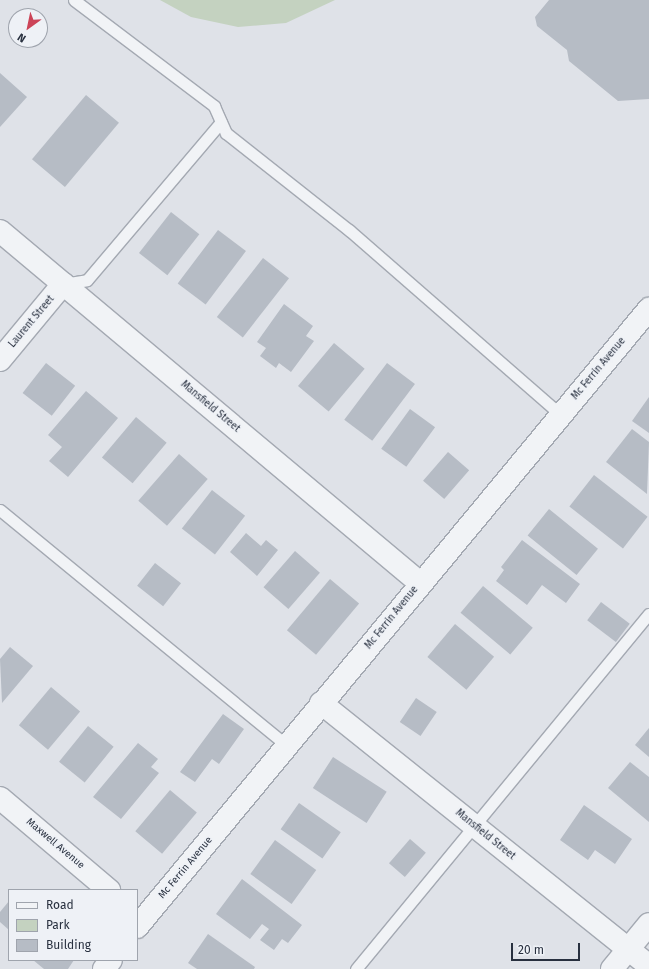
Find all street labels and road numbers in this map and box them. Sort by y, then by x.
street label: Laurent Street [7,293,57,351]
street label: Mc Ferrin Avenue [570,335,628,403]
street label: Mansfield Street [178,379,242,435]
street label: Mc Ferrin Avenue [363,584,421,652]
street label: Mansfield Street [453,807,517,863]
street label: Maxwell Avenue [23,816,87,872]
street label: Mc Ferrin Avenue [157,834,215,902]

